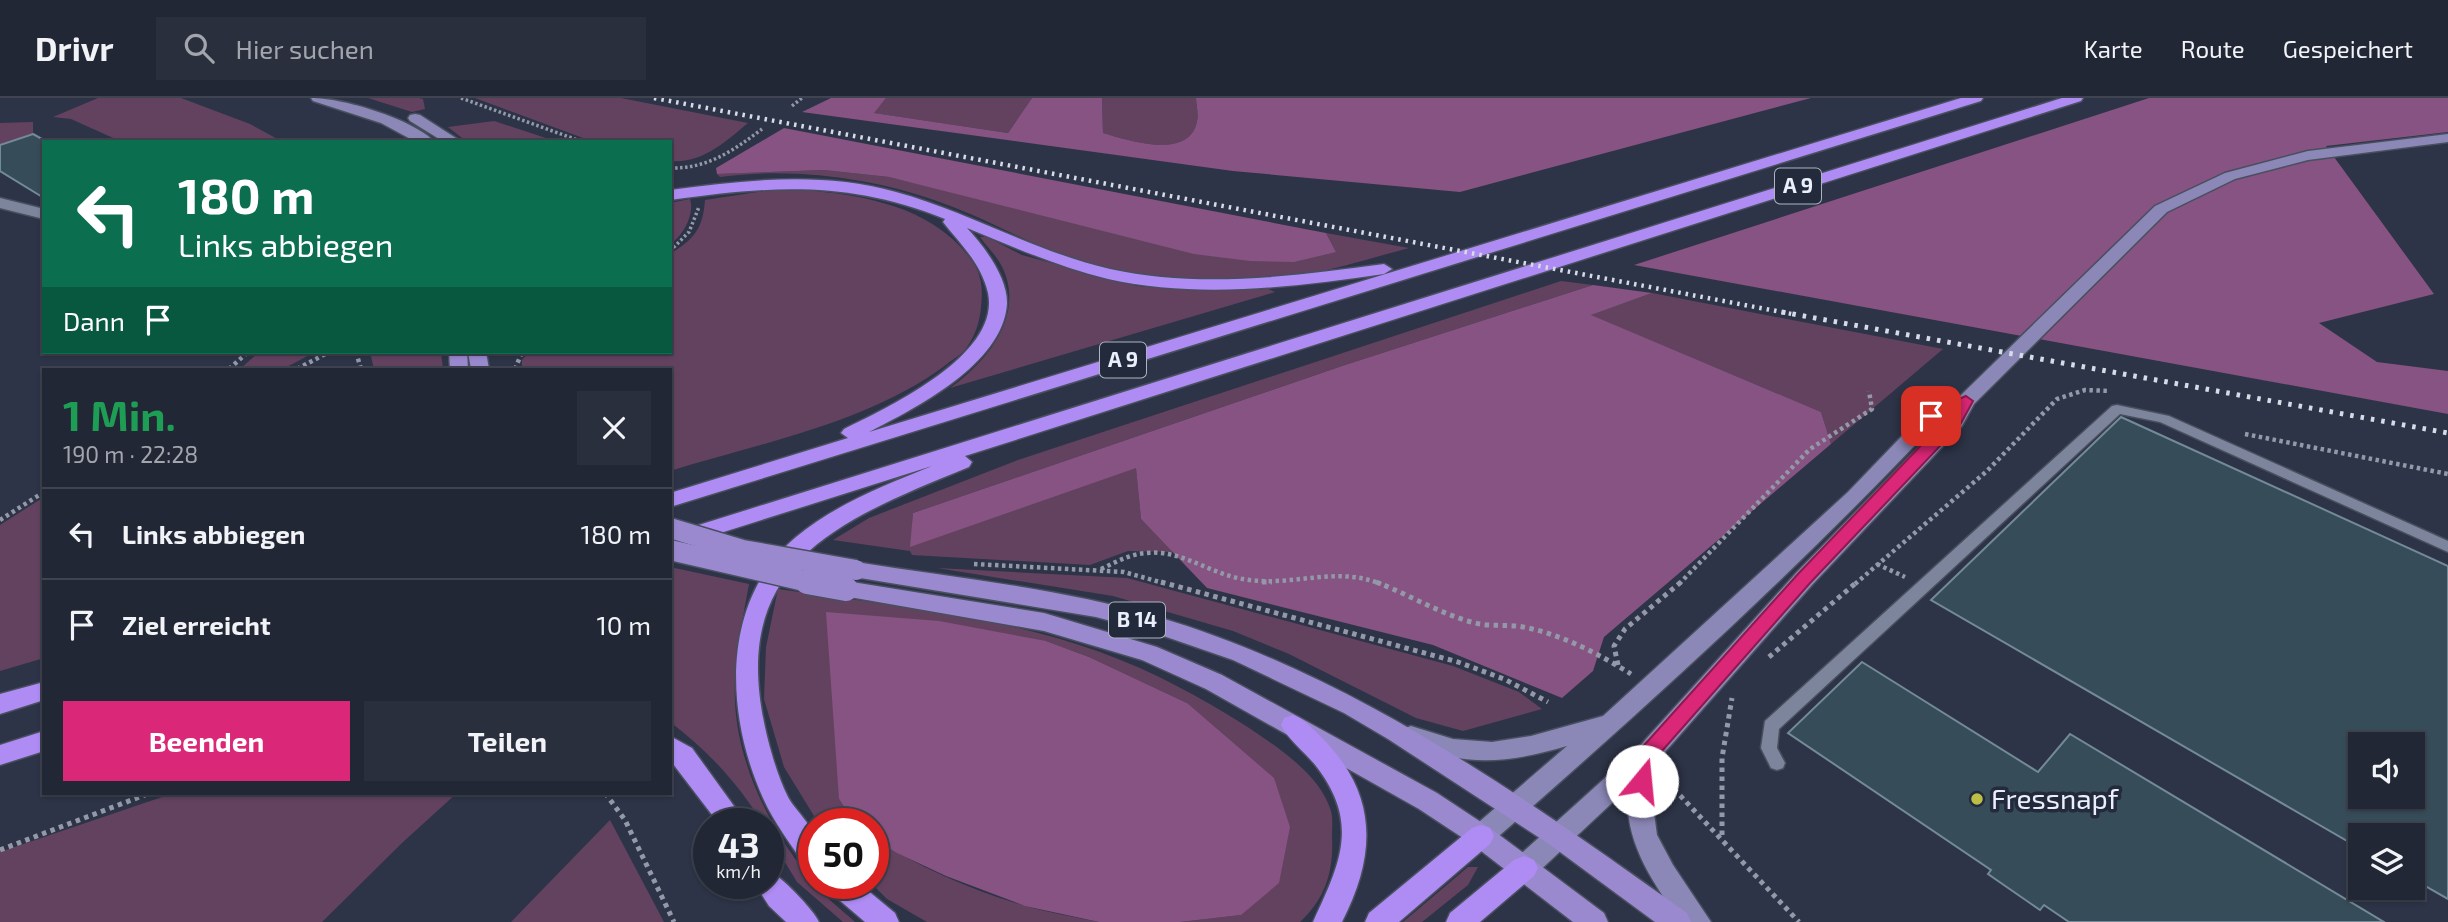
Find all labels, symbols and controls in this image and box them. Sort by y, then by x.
search box [156,17,646,80]
text: Drivr [35,28,114,68]
icon: search [180,29,218,67]
text: Hier suchen [236,33,374,64]
text: Karte [2084,34,2143,63]
text: Route [2181,34,2245,63]
text: Gespeichert [2283,34,2413,63]
text: 180 m [178,165,314,224]
icon: left [63,168,154,259]
road number: A 9 [1775,168,1821,204]
text: Links abbiegen [178,225,393,263]
icon: arrive [139,301,177,339]
text: Dann [63,305,125,336]
road number: A 9 [1100,342,1146,378]
pin [1901,386,1961,446]
text: 1 Min. [63,389,176,439]
button: close [577,391,651,465]
icon: arrive [1912,397,1950,435]
text: 190 m · 22:28 [63,440,198,468]
icon: left [63,515,101,553]
text: Links abbiegen [122,518,306,549]
text: 180 m [581,518,651,549]
road number: B 14 [1109,602,1165,638]
icon: arrive [63,606,101,644]
text: Ziel erreicht [122,609,271,640]
text: 10 m [596,609,651,640]
button: Beenden [63,701,350,781]
button: Teilen [364,701,651,781]
map controls [2348,732,2425,900]
button: sound [2348,732,2425,809]
position arrow [1605,744,1679,818]
place label: Fressnapf [1991,781,2120,815]
marker: Fressnapf [1969,791,1985,807]
speed limit sign: 50 [798,808,889,899]
text: 43 [717,823,760,865]
button: layers [2348,823,2425,900]
text: km/h [716,860,761,882]

